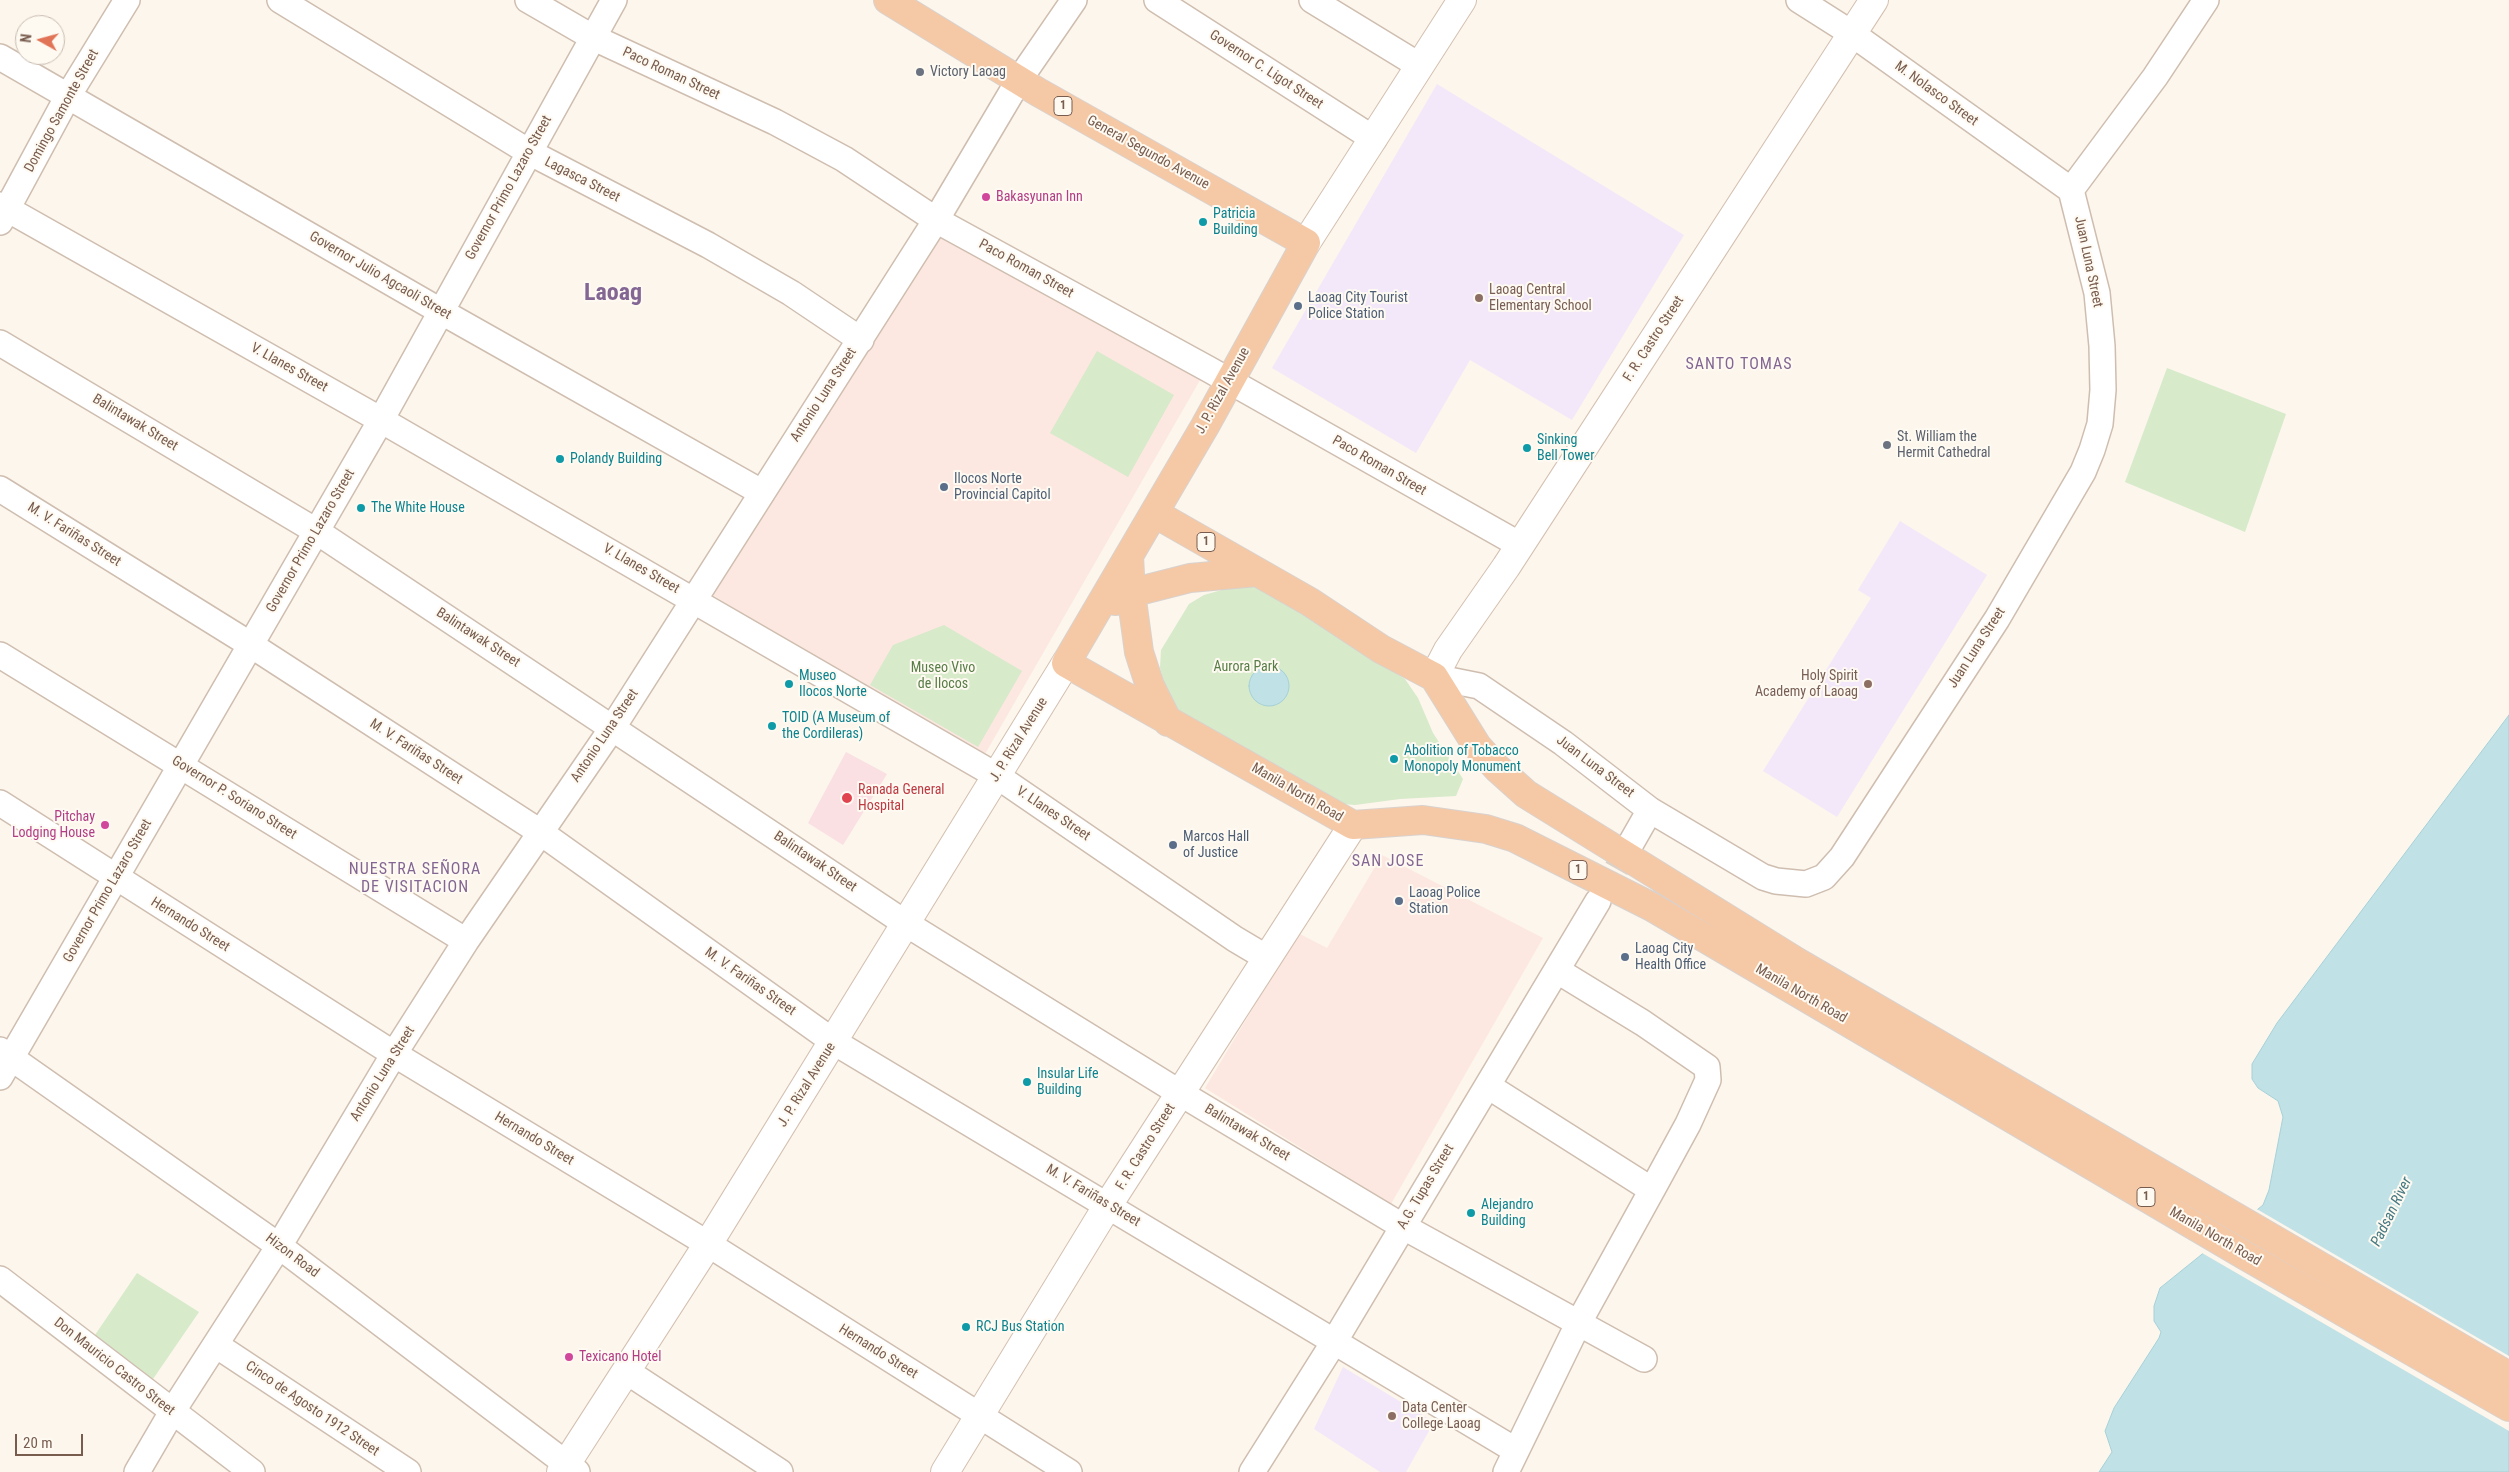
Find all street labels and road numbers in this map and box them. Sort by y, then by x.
street label: Governor C. Ligot Street [1206,27,1326,113]
street label: Paco Roman Street [620,44,722,104]
street label: Domingo Samonte Street [21,47,103,175]
street label: M. Nolasco Street [1891,58,1981,130]
road number: 1 [1054,96,1072,115]
street label: General Segundo Avenue [1084,112,1212,194]
street label: Governor Primo Lazaro Street [462,113,556,263]
street label: Lagasca Street [541,154,623,206]
street label: Juan Luna Street [2070,215,2106,309]
street label: Governor Julio Agcaoli Street [306,228,454,324]
street label: Paco Roman Street [976,236,1076,302]
street label: F. R. Castro Street [1620,293,1688,385]
street label: V. Llanes Street [248,340,330,396]
street label: Antonio Luna Street [787,345,861,445]
street label: J. P. Rizal Avenue [1192,345,1254,437]
street label: Balintawak Street [89,391,181,455]
street label: Paco Roman Street [1329,432,1429,500]
street label: Governor Primo Lazaro Street [263,466,359,616]
street label: M. V. Fariñas Street [24,499,124,571]
road number: 1 [1197,532,1215,552]
street label: V. Llanes Street [600,540,682,598]
street label: Juan Luna Street [1945,604,2009,692]
street label: Balintawak Street [433,605,523,671]
street label: Antonio Luna Street [568,686,642,786]
street label: J. P. Rizal Avenue [986,695,1052,785]
street label: M. V. Fariñas Street [366,716,466,788]
street label: Juan Luna Street [1553,732,1637,802]
street label: Governor P. Soriano Street [169,753,299,843]
street label: Manila North Road [1248,760,1346,826]
street label: V. Llanes Street [1013,783,1093,845]
street label: Governor Primo Lazaro Street [60,816,156,966]
street label: Balintawak Street [770,828,860,896]
road number: 1 [1569,860,1587,880]
street label: Hernando Street [147,894,233,956]
street label: M. V. Fariñas Street [701,944,799,1020]
street label: Manila North Road [1752,961,1850,1027]
street label: Antonio Luna Street [347,1023,419,1125]
street label: J. P. Rizal Avenue [774,1040,840,1130]
street label: F. R. Castro Street [1113,1101,1179,1193]
street label: Balintawak Street [1201,1101,1293,1165]
street label: Hernando Street [491,1109,577,1169]
street label: A.G. Tupas Street [1394,1141,1458,1233]
street label: M. V. Fariñas Street [1043,1161,1143,1231]
road number: 1 [2137,1188,2155,1206]
street label: Manila North Road [2166,1204,2264,1270]
street label: Hizon Road [262,1230,322,1282]
street label: Don Mauricio Castro Street [50,1315,178,1419]
street label: Hernando Street [835,1321,921,1383]
street label: Cinco de Agosto 1912 Street [242,1358,382,1460]

